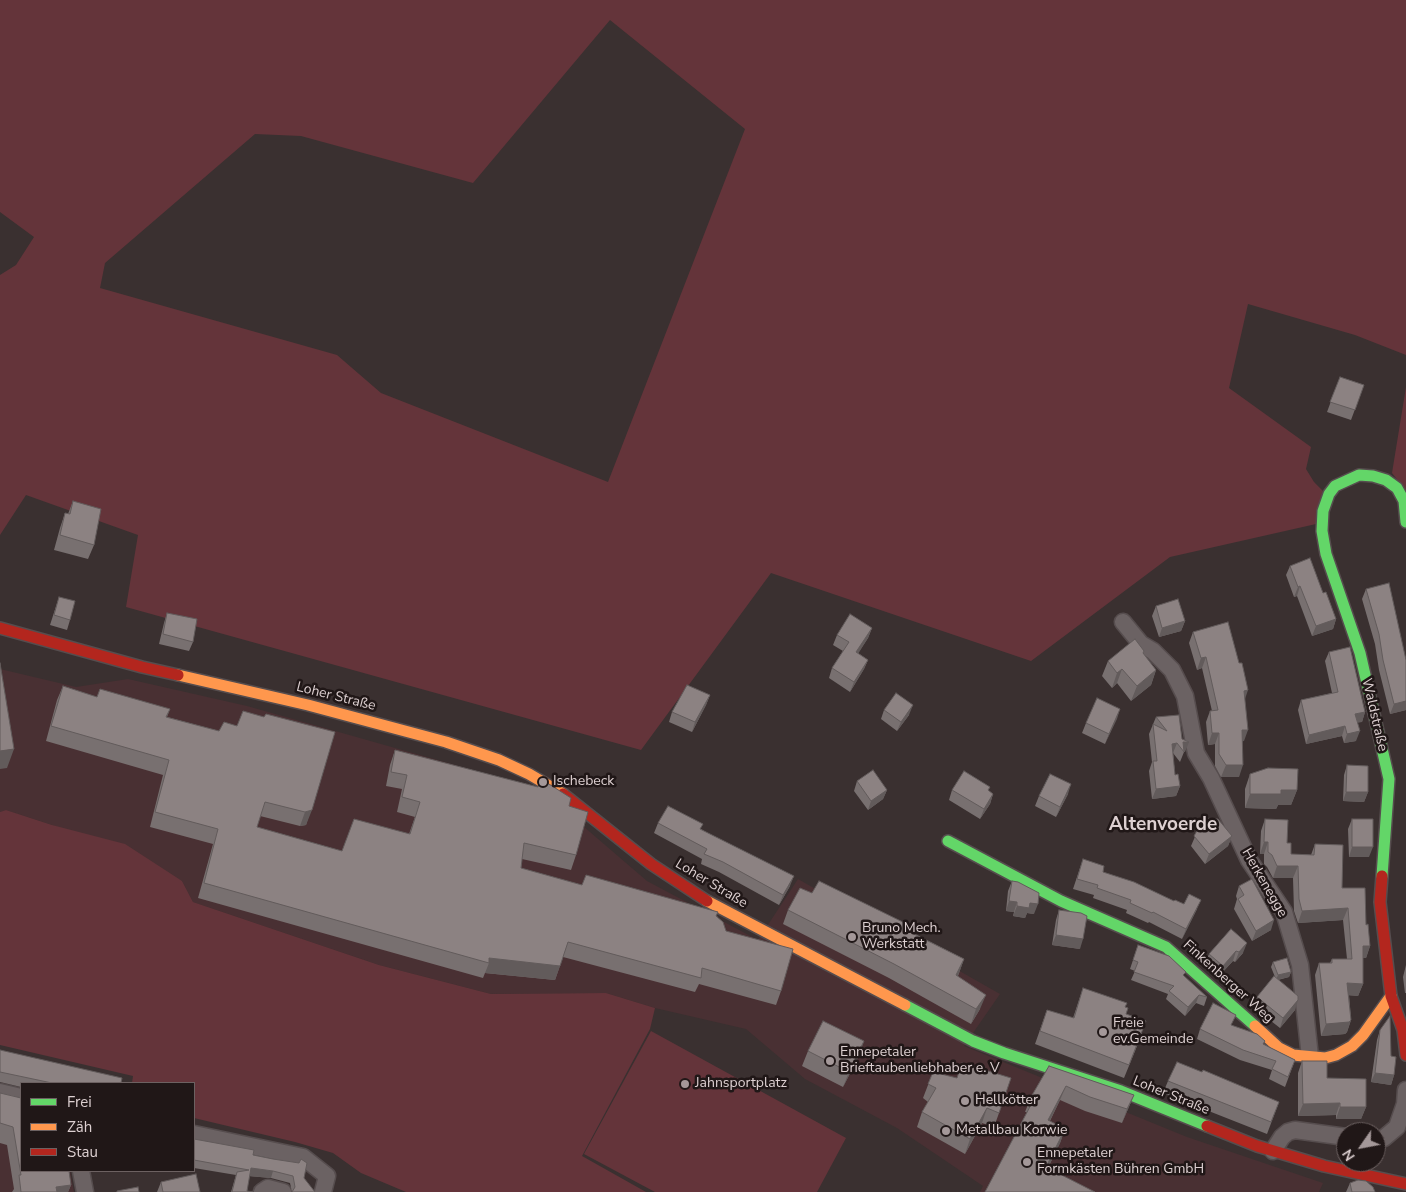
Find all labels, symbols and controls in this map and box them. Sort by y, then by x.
street label: Waldstraße [1357,677,1391,753]
street label: Loher Straße [295,679,377,715]
place label: Ischebeck [553,774,614,790]
marker: Ischebeck [537,776,549,788]
district label: Altenvoerde [1109,814,1217,836]
street label: Herkenegge [1238,846,1290,920]
street label: Loher Straße [672,856,750,912]
place label: Bruno Mech. Werkstatt [862,921,941,954]
marker: Bruno Mech. Werkstatt [846,931,858,943]
street label: Finkenberger Weg [1179,937,1277,1027]
place label: Freie ev.Gemeinde [1113,1016,1193,1048]
marker: Freie ev.Gemeinde [1097,1026,1109,1038]
place label: Ennepetaler Brieftaubenliebhaber e. V [840,1045,1000,1078]
marker: Ennepetaler Brieftaubenliebhaber e. V [824,1055,836,1067]
street label: Loher Straße [1130,1073,1212,1119]
place label: Jahnsportplatz [695,1076,787,1092]
marker: Jahnsportplatz [679,1078,691,1090]
legend [20,1082,195,1172]
text: Frei [67,1092,92,1112]
place label: Hellkötter [975,1093,1038,1109]
marker: Hellkötter [959,1095,971,1107]
text: Zäh [67,1117,92,1137]
north arrow [1336,1122,1386,1172]
place label: Metallbau Korwie [956,1123,1067,1139]
marker: Metallbau Korwie [940,1125,952,1137]
text: Stau [67,1142,98,1162]
text: N [1338,1145,1360,1164]
place label: Ennepetaler Formkästen Bühren GmbH [1037,1146,1204,1178]
marker: Ennepetaler Formkästen Bühren GmbH [1021,1156,1033,1168]

